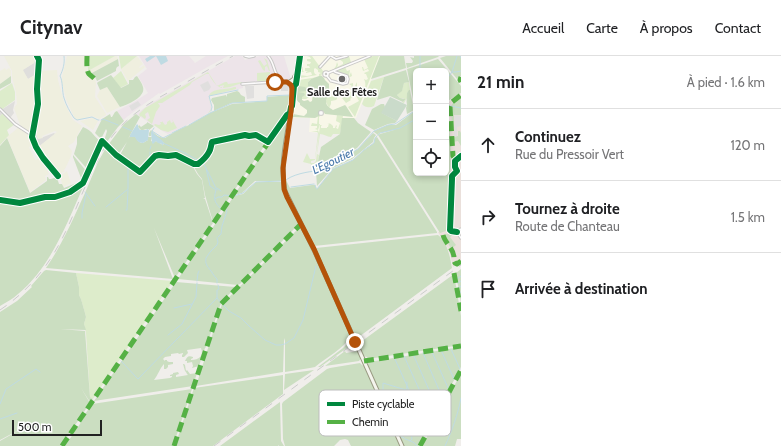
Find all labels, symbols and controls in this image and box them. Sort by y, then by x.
text: Citynav [20,16,82,39]
text: Accueil [522,19,564,37]
text: Carte [586,19,618,37]
text: À propos [640,19,693,37]
text: Contact [715,19,761,37]
map controls [413,68,449,176]
button: + [413,68,449,104]
text: 21 min [477,72,524,92]
route start [266,73,284,91]
marker: Salle des Fêtes [337,74,347,84]
text: À pied · 1.6 km [687,74,765,90]
place label: Salle des Fêtes [307,85,377,99]
button: − [413,104,449,140]
text: Continuez [515,128,581,146]
icon: ahead [477,134,499,156]
text: 120 m [731,137,765,153]
button: locate [413,140,449,176]
water label: L'Egoutier [309,143,358,177]
text: Rue du Pressoir Vert [515,146,624,162]
text: Tournez à droite [515,200,620,218]
icon: right [477,206,499,228]
text: 1.5 km [731,209,765,225]
text: Route de Chanteau [515,218,620,234]
icon: arrive [477,278,499,300]
text: Arrivée à destination [515,280,647,298]
route end [346,333,364,351]
legend [319,390,451,436]
text: Piste cyclable [352,397,415,411]
text: Chemin [352,415,389,429]
scale bar [12,418,102,437]
text: 500 m [18,420,51,434]

